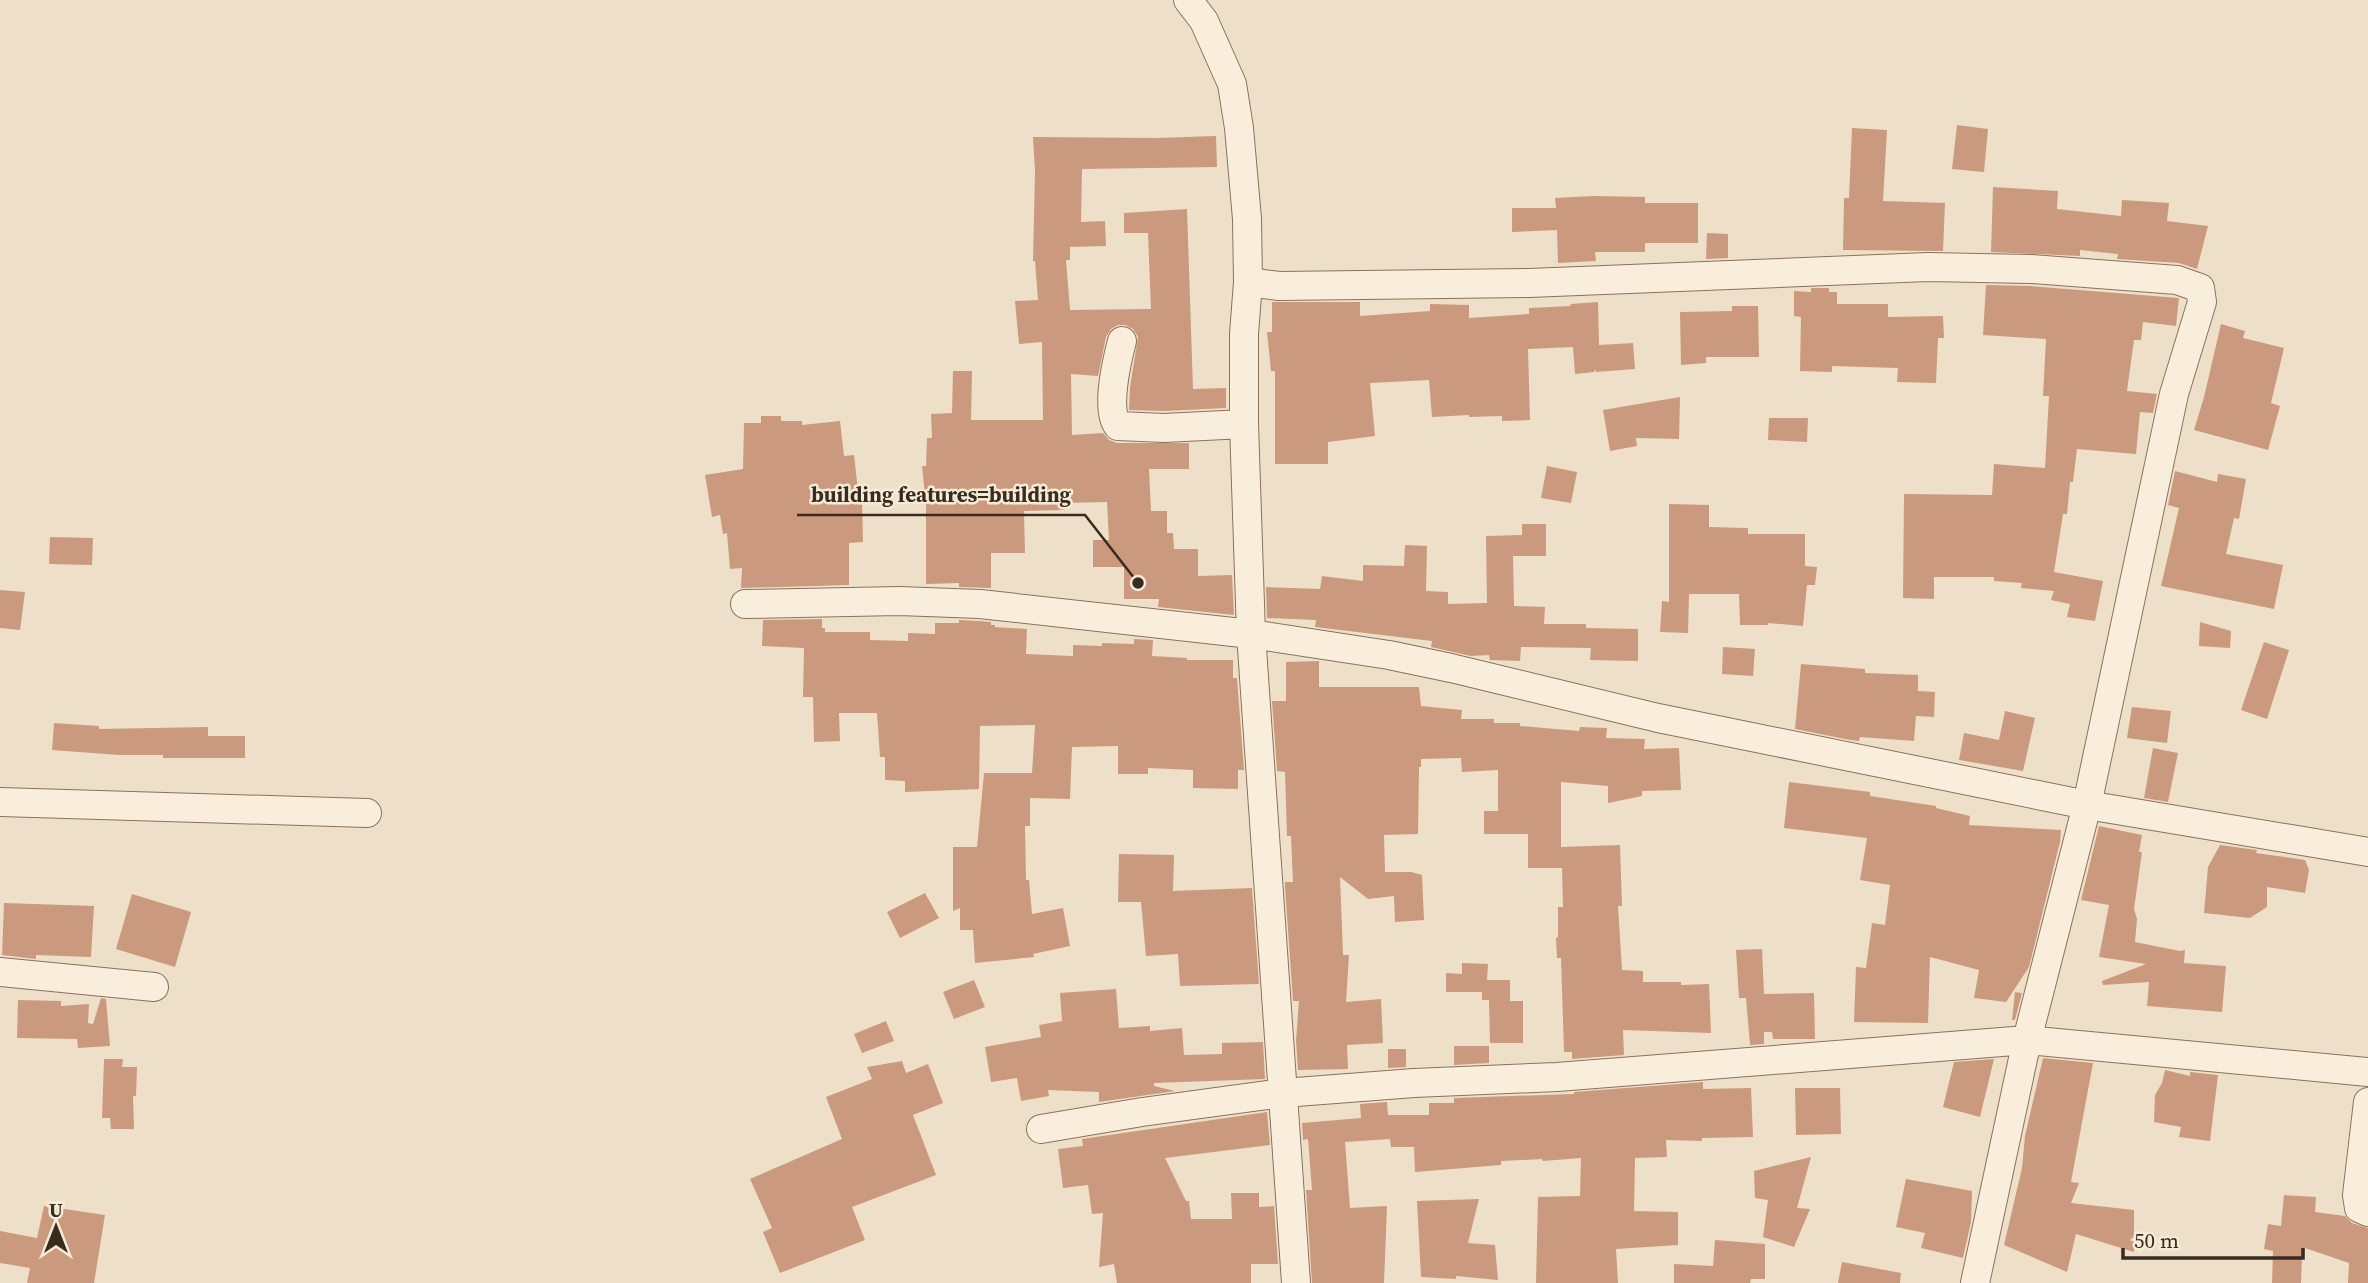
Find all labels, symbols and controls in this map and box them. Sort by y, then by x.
callout: building features=building [797,473,1085,515]
text: building features=building [811,480,1072,509]
north arrow [21,1192,91,1262]
text: U [49,1197,63,1223]
scale bar [2123,1216,2303,1260]
text: 50 m [2134,1226,2179,1255]

